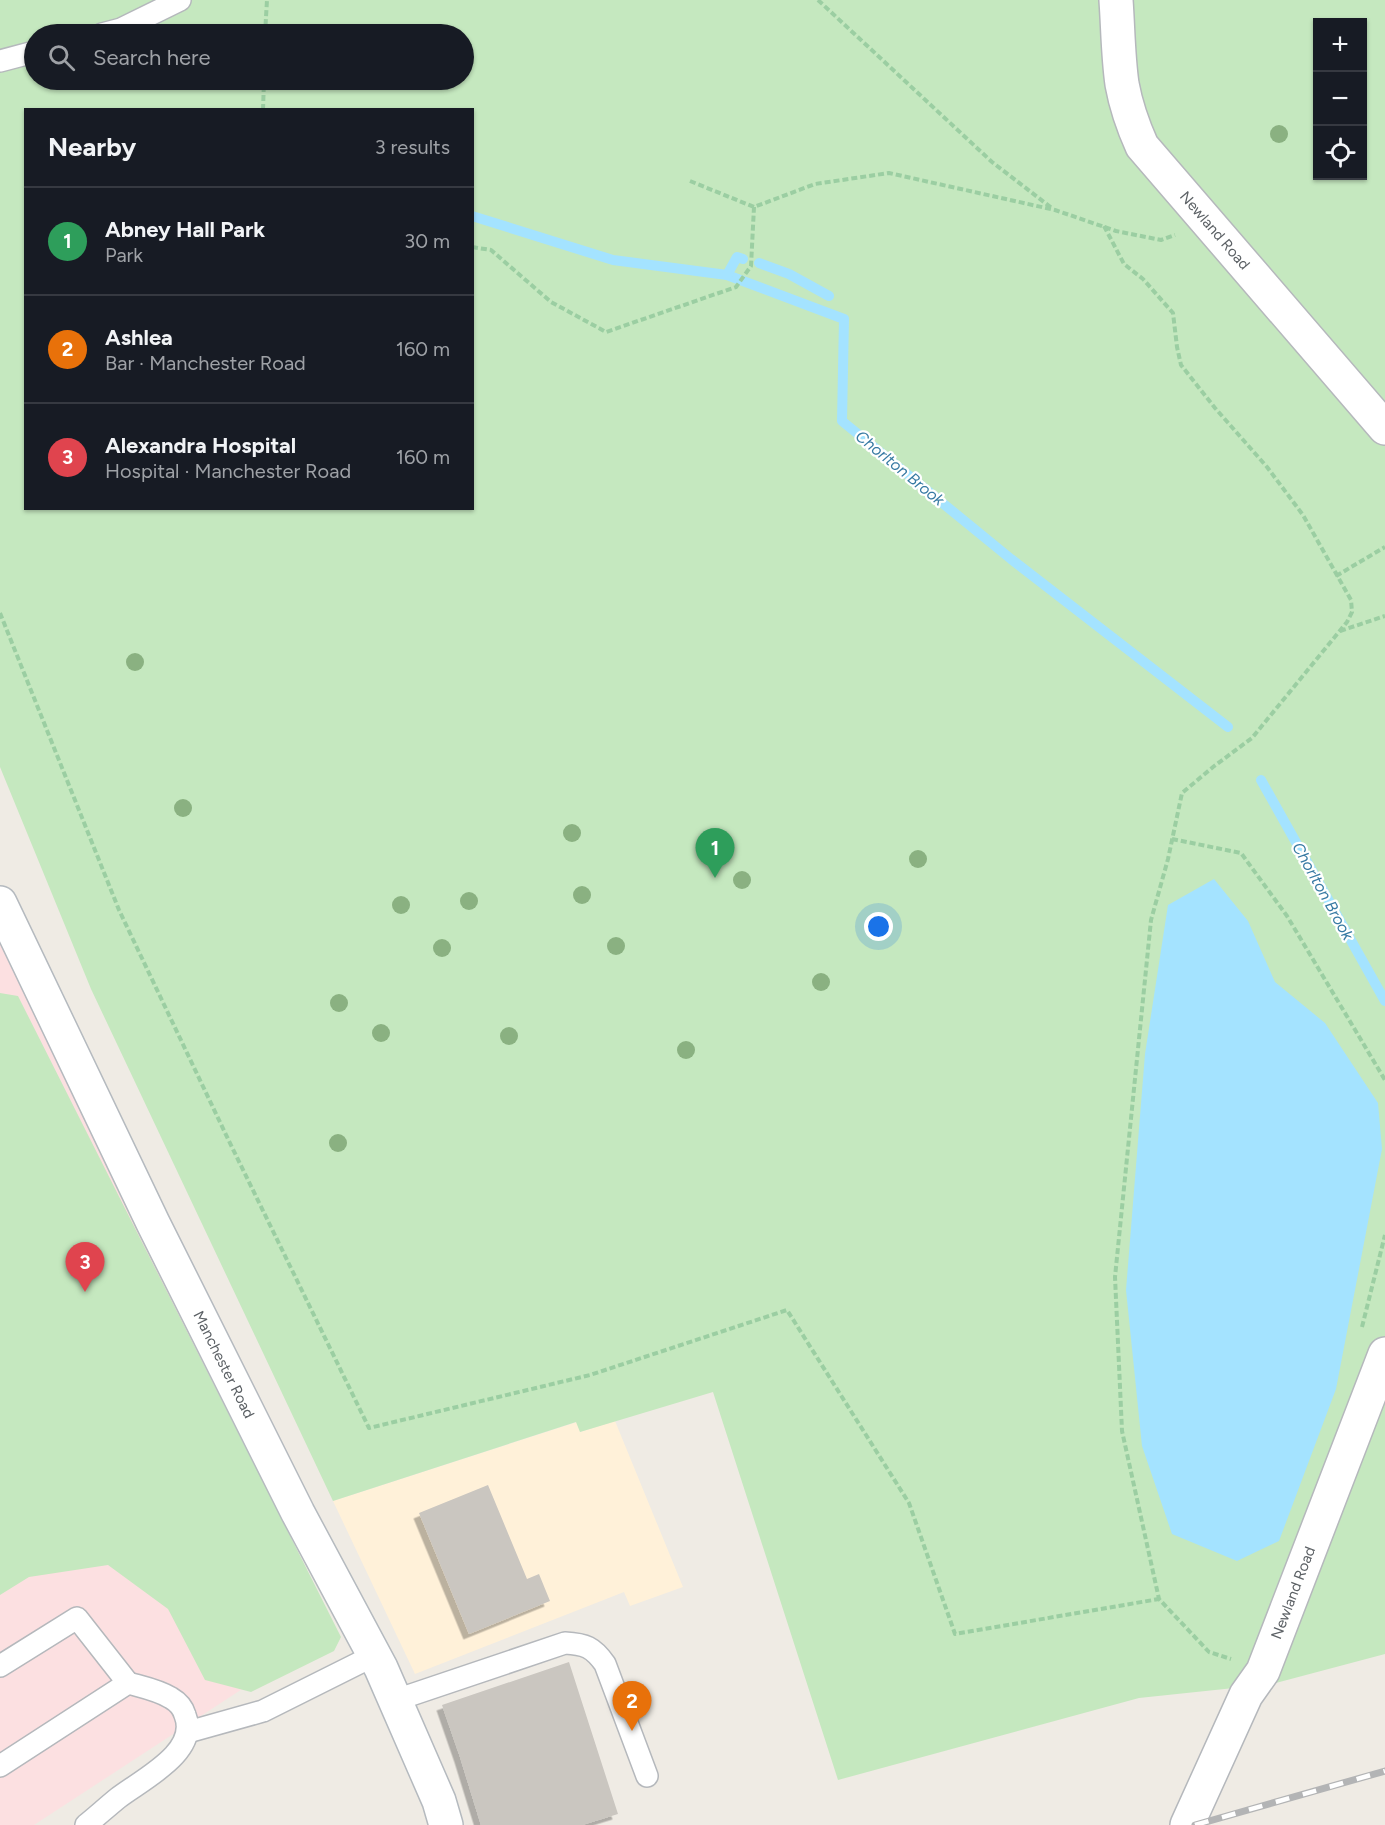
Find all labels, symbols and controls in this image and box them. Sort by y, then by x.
map controls [1313,18,1367,180]
button: + [1313,18,1367,72]
search box [24,24,474,90]
icon: search [45,41,78,74]
text: Search here [93,44,211,71]
button: − [1313,72,1367,126]
button: locate [1313,126,1367,180]
text: Nearby [48,131,136,163]
text: 3 results [375,135,450,159]
street label: Newland Road [1176,188,1253,273]
text: Abney Hall Park [105,216,265,243]
text: 1 [63,229,72,253]
text: 30 m [404,229,450,253]
text: Park [105,243,143,267]
text: Ashlea [105,324,173,351]
text: 2 [62,337,73,361]
text: 160 m [396,337,450,361]
text: Bar · Manchester Road [105,351,306,375]
water label: Chorlton Brook [852,426,949,510]
text: Alexandra Hospital [105,432,296,459]
text: 3 [62,445,73,469]
text: 160 m [396,445,450,469]
text: Hospital · Manchester Road [105,459,351,483]
pin: 1 [696,828,734,878]
water label: Chorlton Brook [1288,839,1358,944]
your location [864,912,893,941]
pin: 3 [66,1242,104,1292]
street label: Manchester Road [189,1308,258,1421]
street label: Newland Road [1267,1544,1319,1642]
pin: 2 [612,1682,652,1731]

